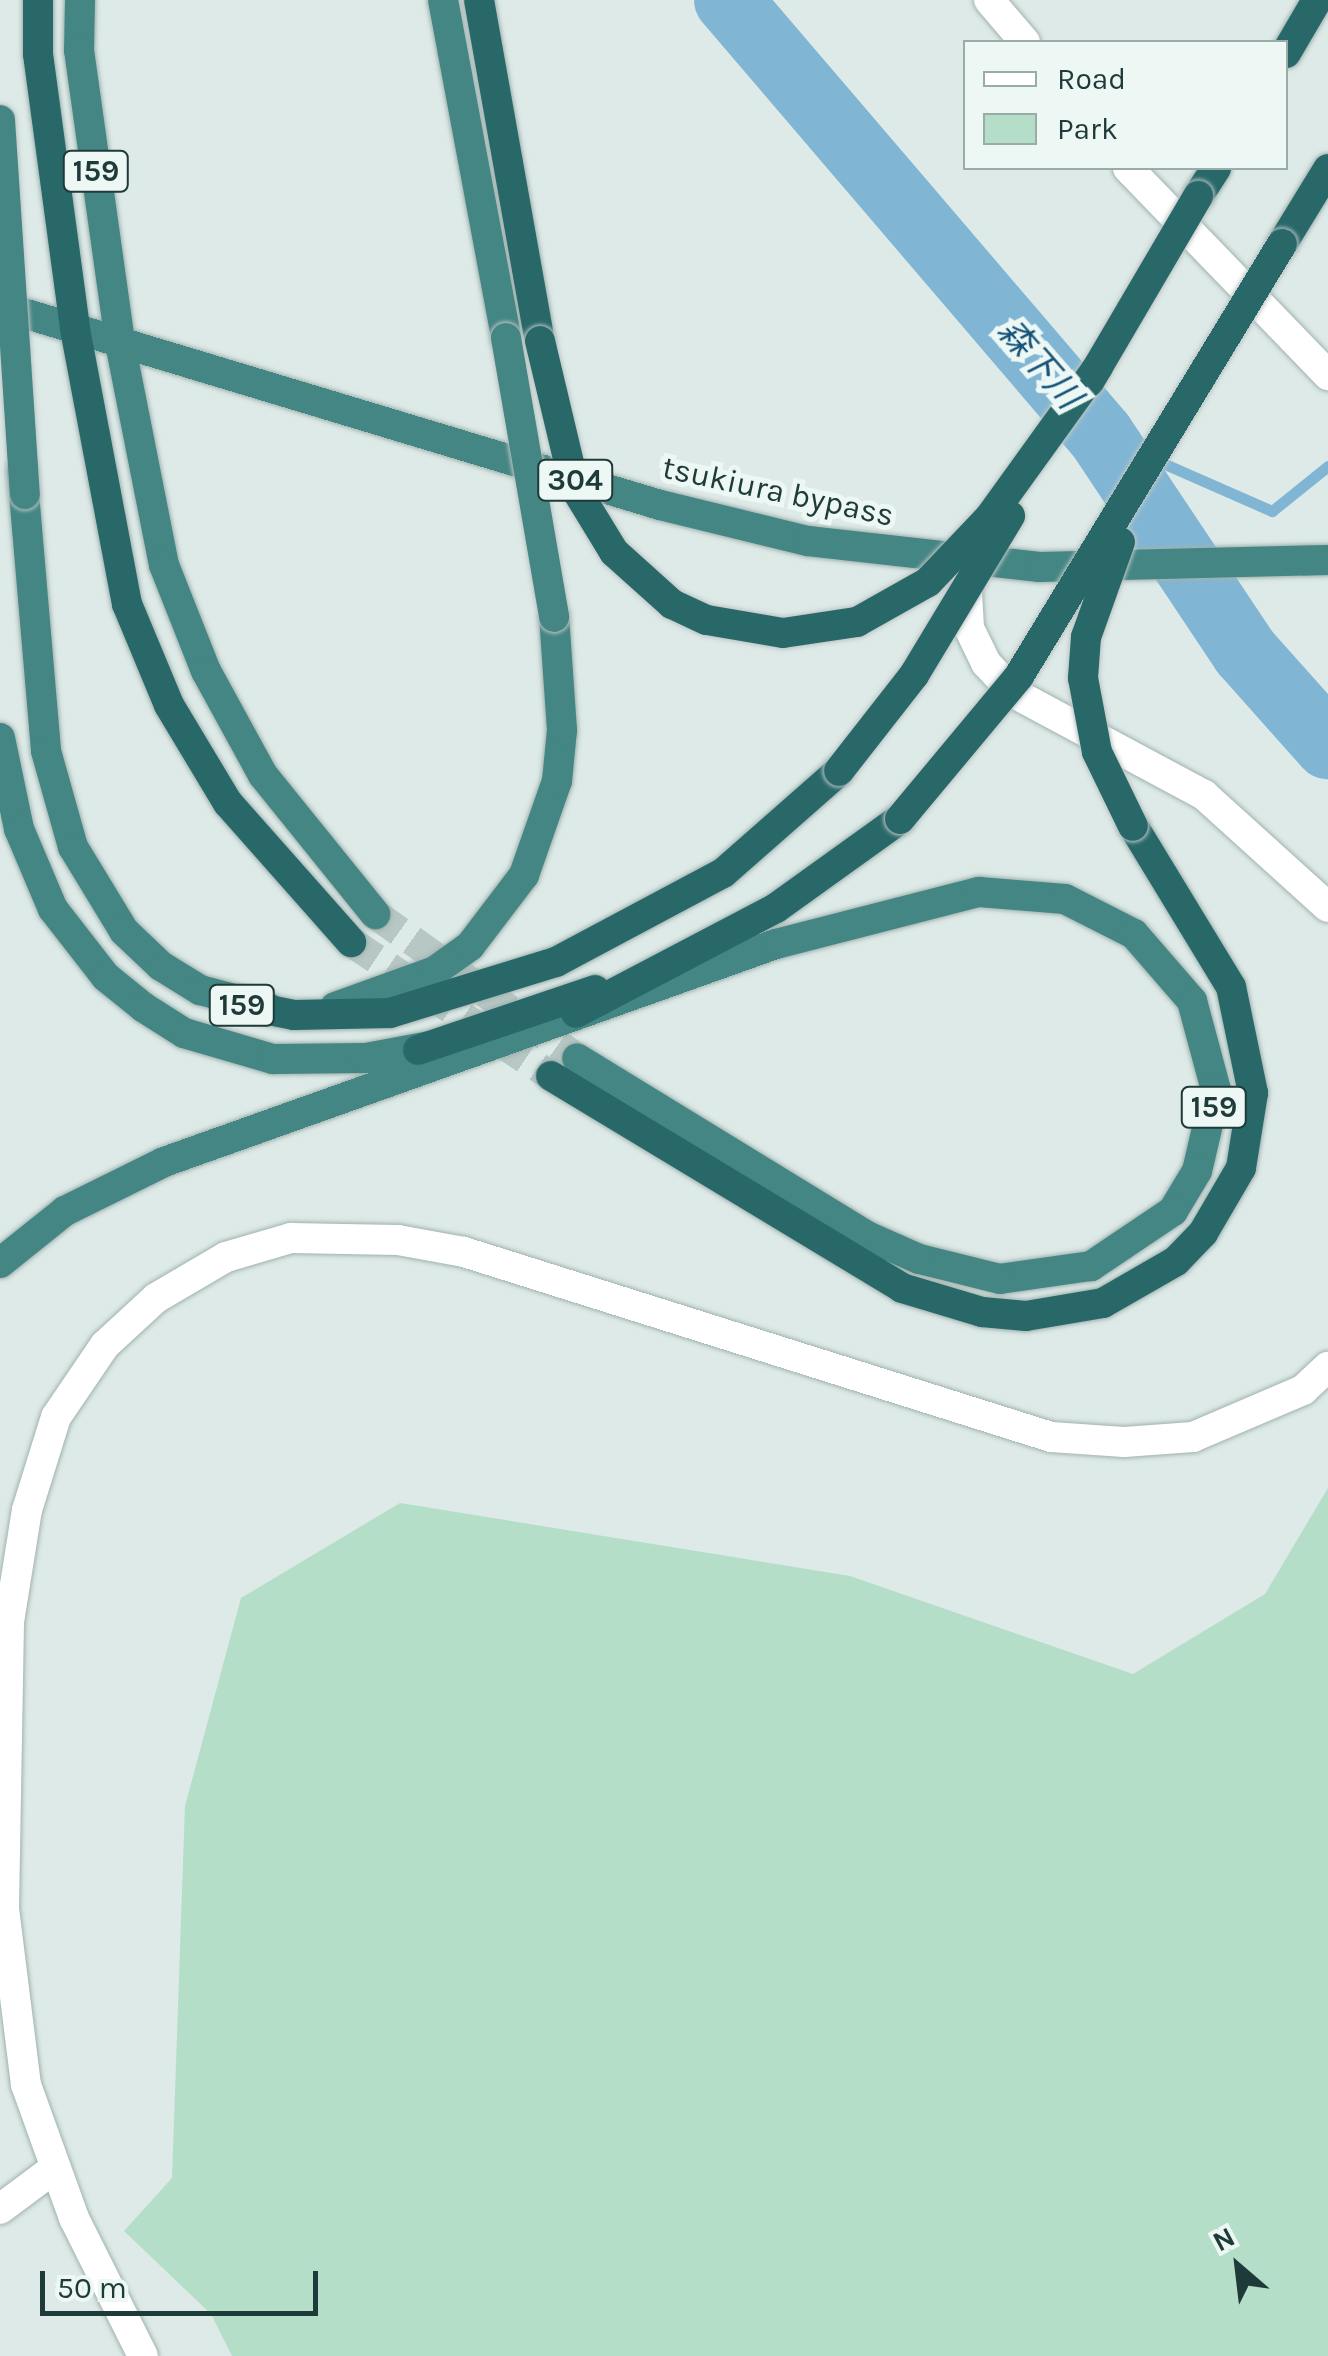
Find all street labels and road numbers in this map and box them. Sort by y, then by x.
road number: 159 [61,146,131,196]
street label: tsukiura bypass [659,449,897,535]
road number: 304 [535,455,615,505]
road number: 159 [207,980,277,1030]
road number: 159 [1179,1082,1249,1132]

